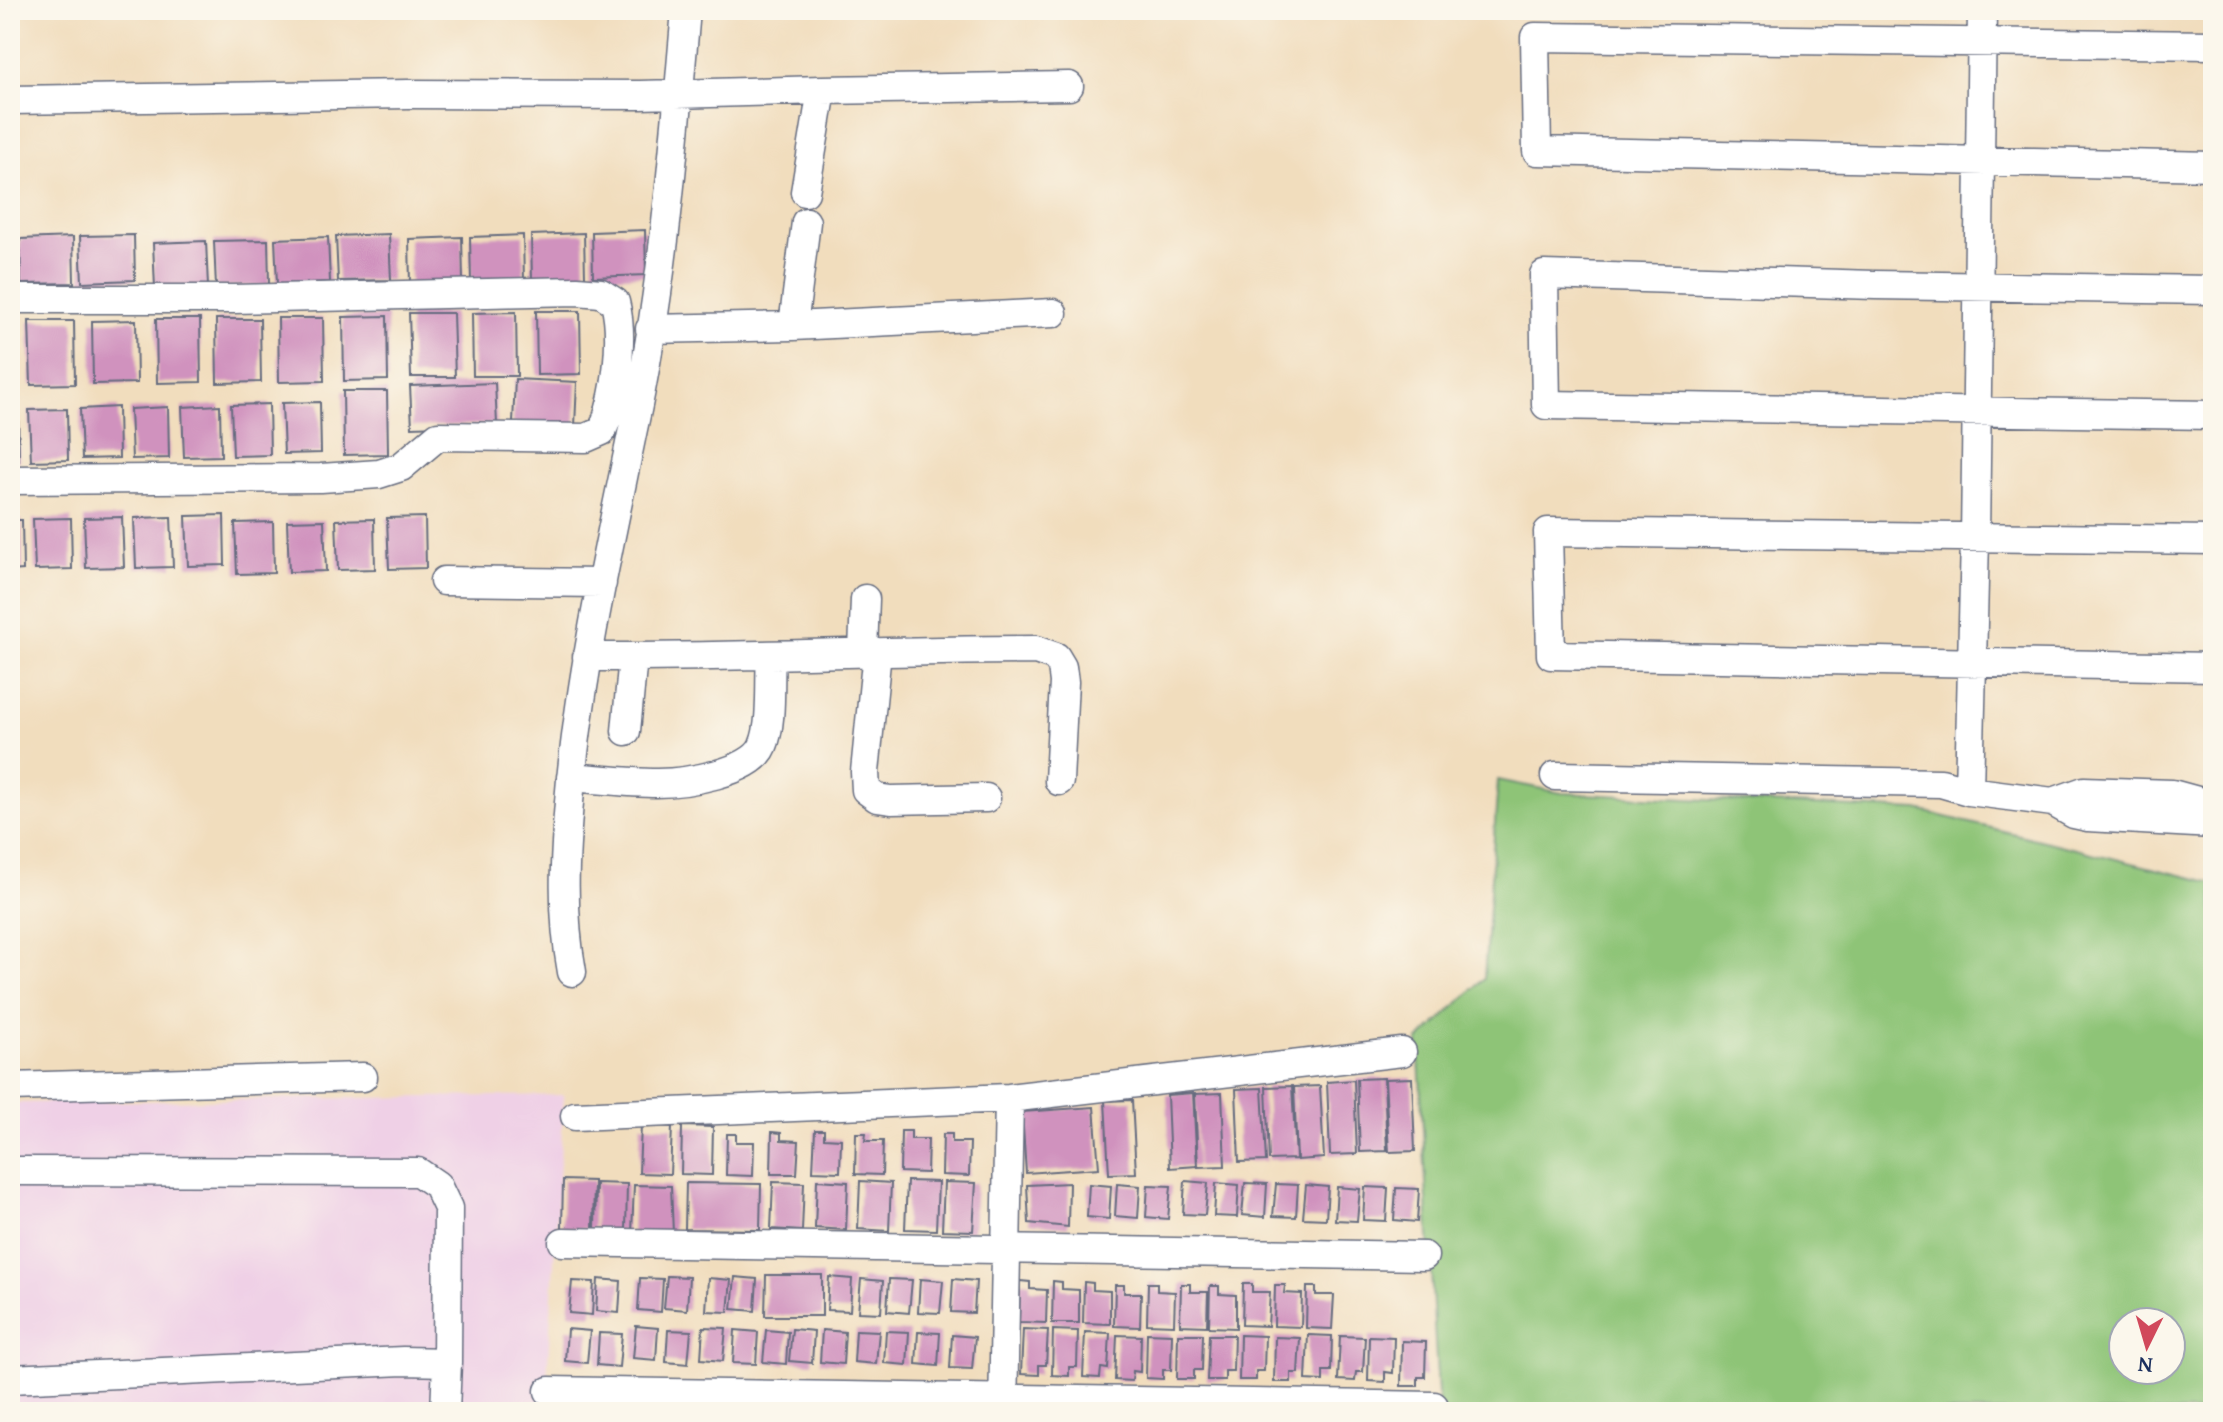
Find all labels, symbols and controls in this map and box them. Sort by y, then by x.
north arrow [2107,1306,2187,1386]
text: N [2136,1349,2154,1383]

